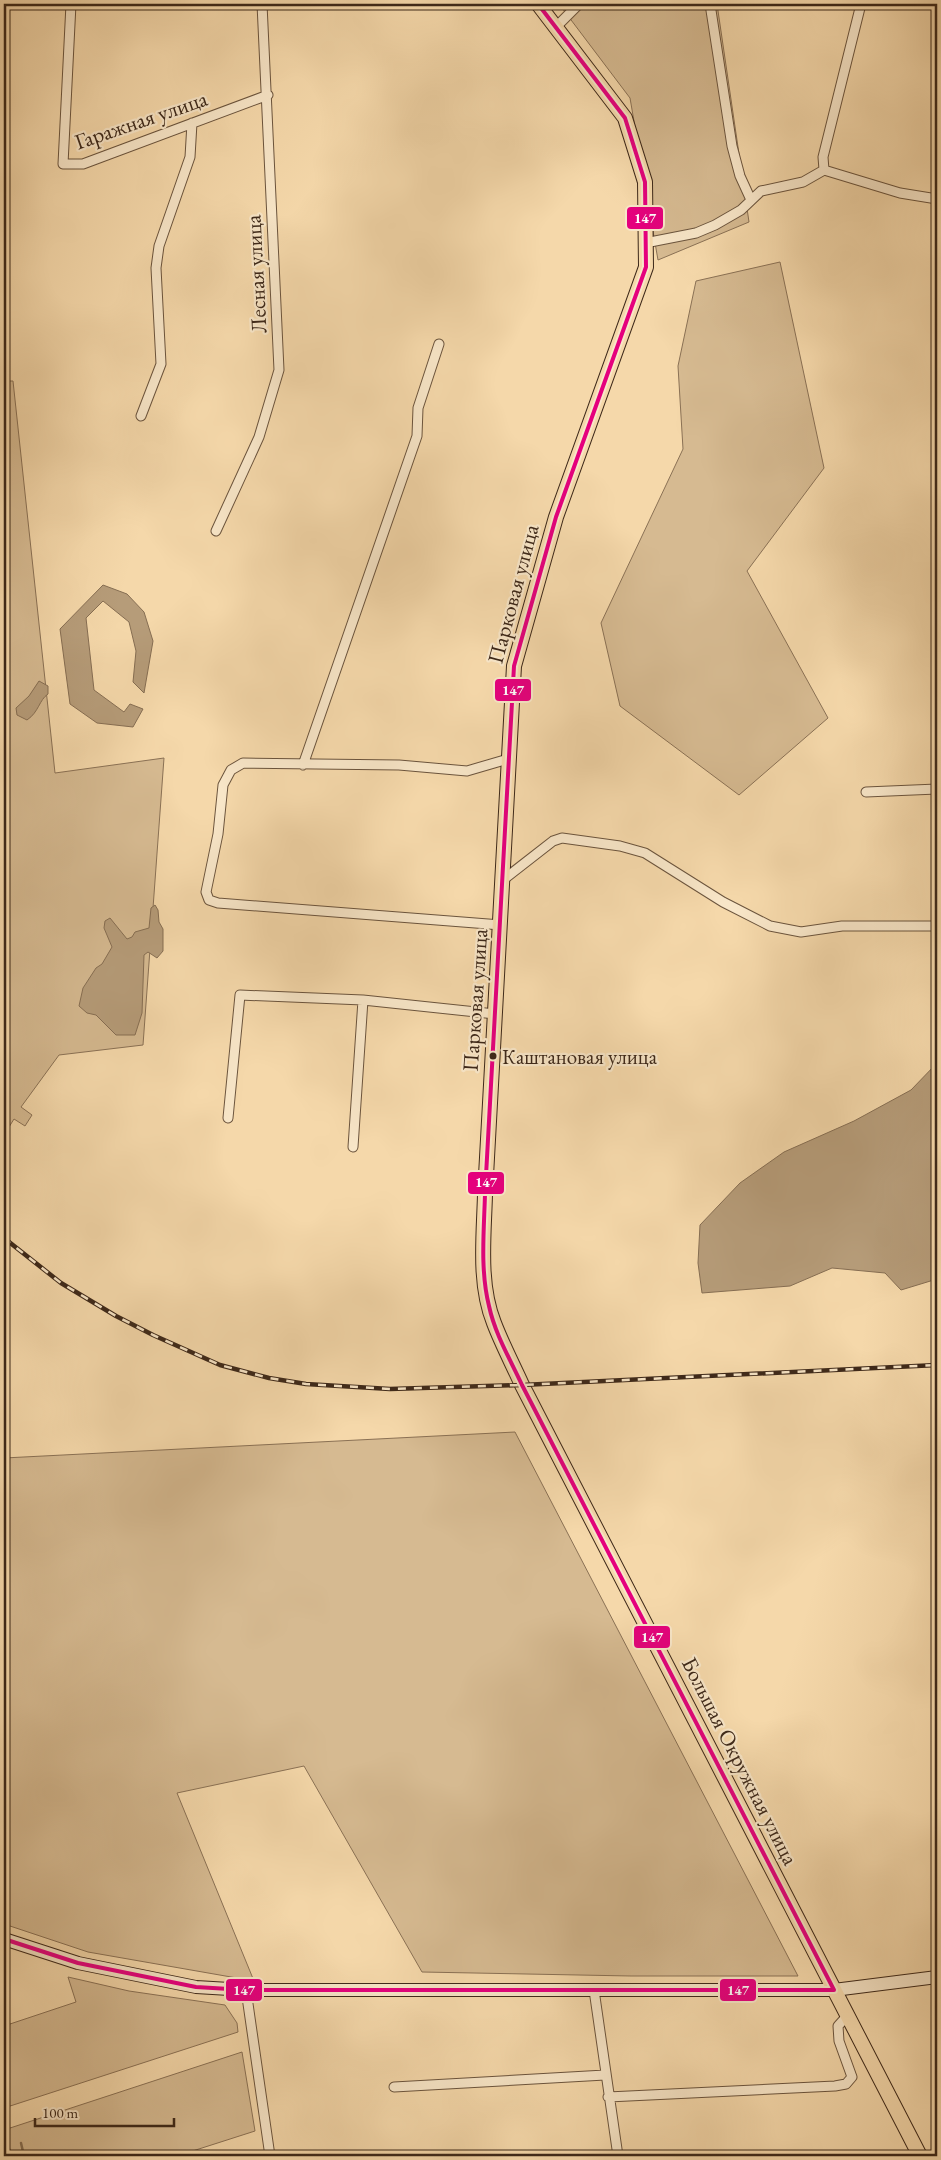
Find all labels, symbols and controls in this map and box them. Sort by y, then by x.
street label: Гаражная улица [71,84,211,156]
line badge: 147 [626,206,664,230]
text: 147 [634,209,657,227]
street label: Лесная улица [238,214,274,334]
street label: Парковая улица [480,521,546,667]
line badge: 147 [494,678,532,702]
text: 147 [502,681,525,699]
street label: Парковая улица [456,927,494,1072]
place label: Каштановая улица [502,1043,658,1070]
marker: Каштановая улица [488,1051,498,1061]
line badge: 147 [467,1171,505,1195]
text: 147 [475,1173,498,1191]
line badge: 147 [633,1625,671,1649]
text: 147 [641,1628,664,1646]
street label: Большая Окружная улица [675,1652,805,1870]
line badge: 147 [225,1978,263,2002]
line badge: 147 [719,1978,757,2002]
text: 147 [233,1981,256,1999]
text: 147 [727,1981,750,1999]
scale bar [35,2095,174,2127]
text: 100 m [42,2103,79,2122]

